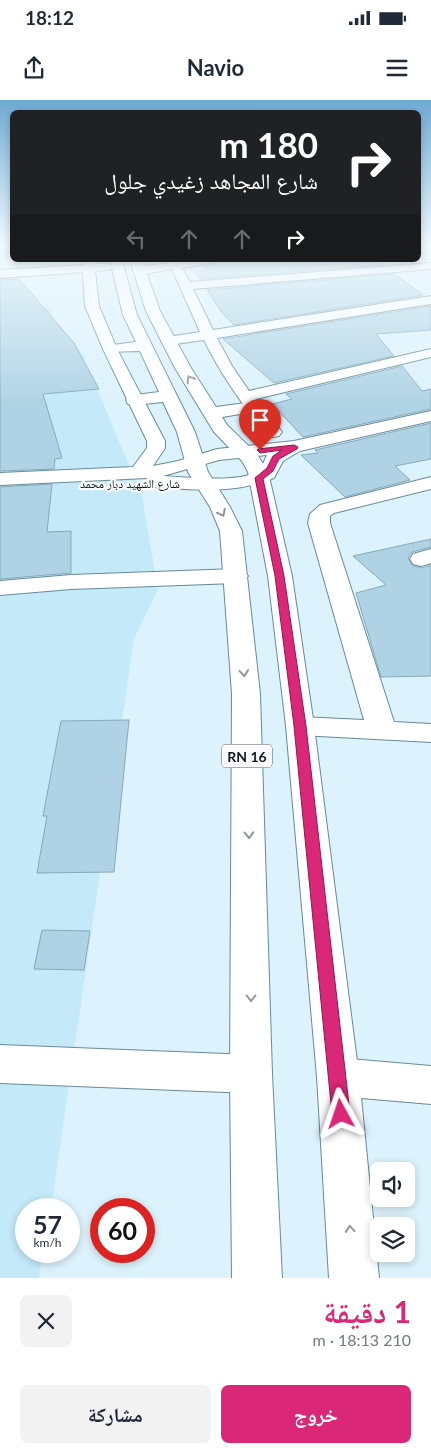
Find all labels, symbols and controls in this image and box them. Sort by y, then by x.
text: 18:12 [25,6,74,29]
icon: share [20,54,48,82]
text: Navio [187,54,244,81]
icon: menu [383,54,411,82]
text: 180 m [219,123,318,165]
icon: right [336,130,401,195]
text: شارع المجاهد زغيدي جلول [104,167,318,194]
icon: left [122,225,150,253]
icon: ahead [175,225,203,253]
icon: ahead [228,225,256,253]
icon: right [281,225,309,253]
one-way arrow [186,375,196,384]
pin [239,399,281,450]
icon: arrive [246,406,274,434]
street label: شارع الشهيد دبار محمد [80,476,180,492]
one-way arrow [216,508,226,517]
one-way arrow [239,669,250,677]
road number: RN 16 [222,744,272,768]
one-way arrow [244,832,254,840]
one-way arrow [246,994,256,1002]
position arrow [314,1087,366,1139]
map controls [370,1162,415,1262]
button: sound [370,1162,415,1207]
speed limit sign: 60 [90,1198,155,1263]
text: 57 [33,1209,62,1239]
button: layers [370,1217,415,1262]
one-way arrow [345,1225,356,1233]
text: km/h [33,1235,62,1250]
text: 1 دقيقة [323,1293,411,1329]
button: close [20,1295,72,1347]
text: 210 m · 18:13 [312,1330,411,1349]
button: مشاركة [20,1385,211,1443]
button: خروج [221,1385,411,1443]

